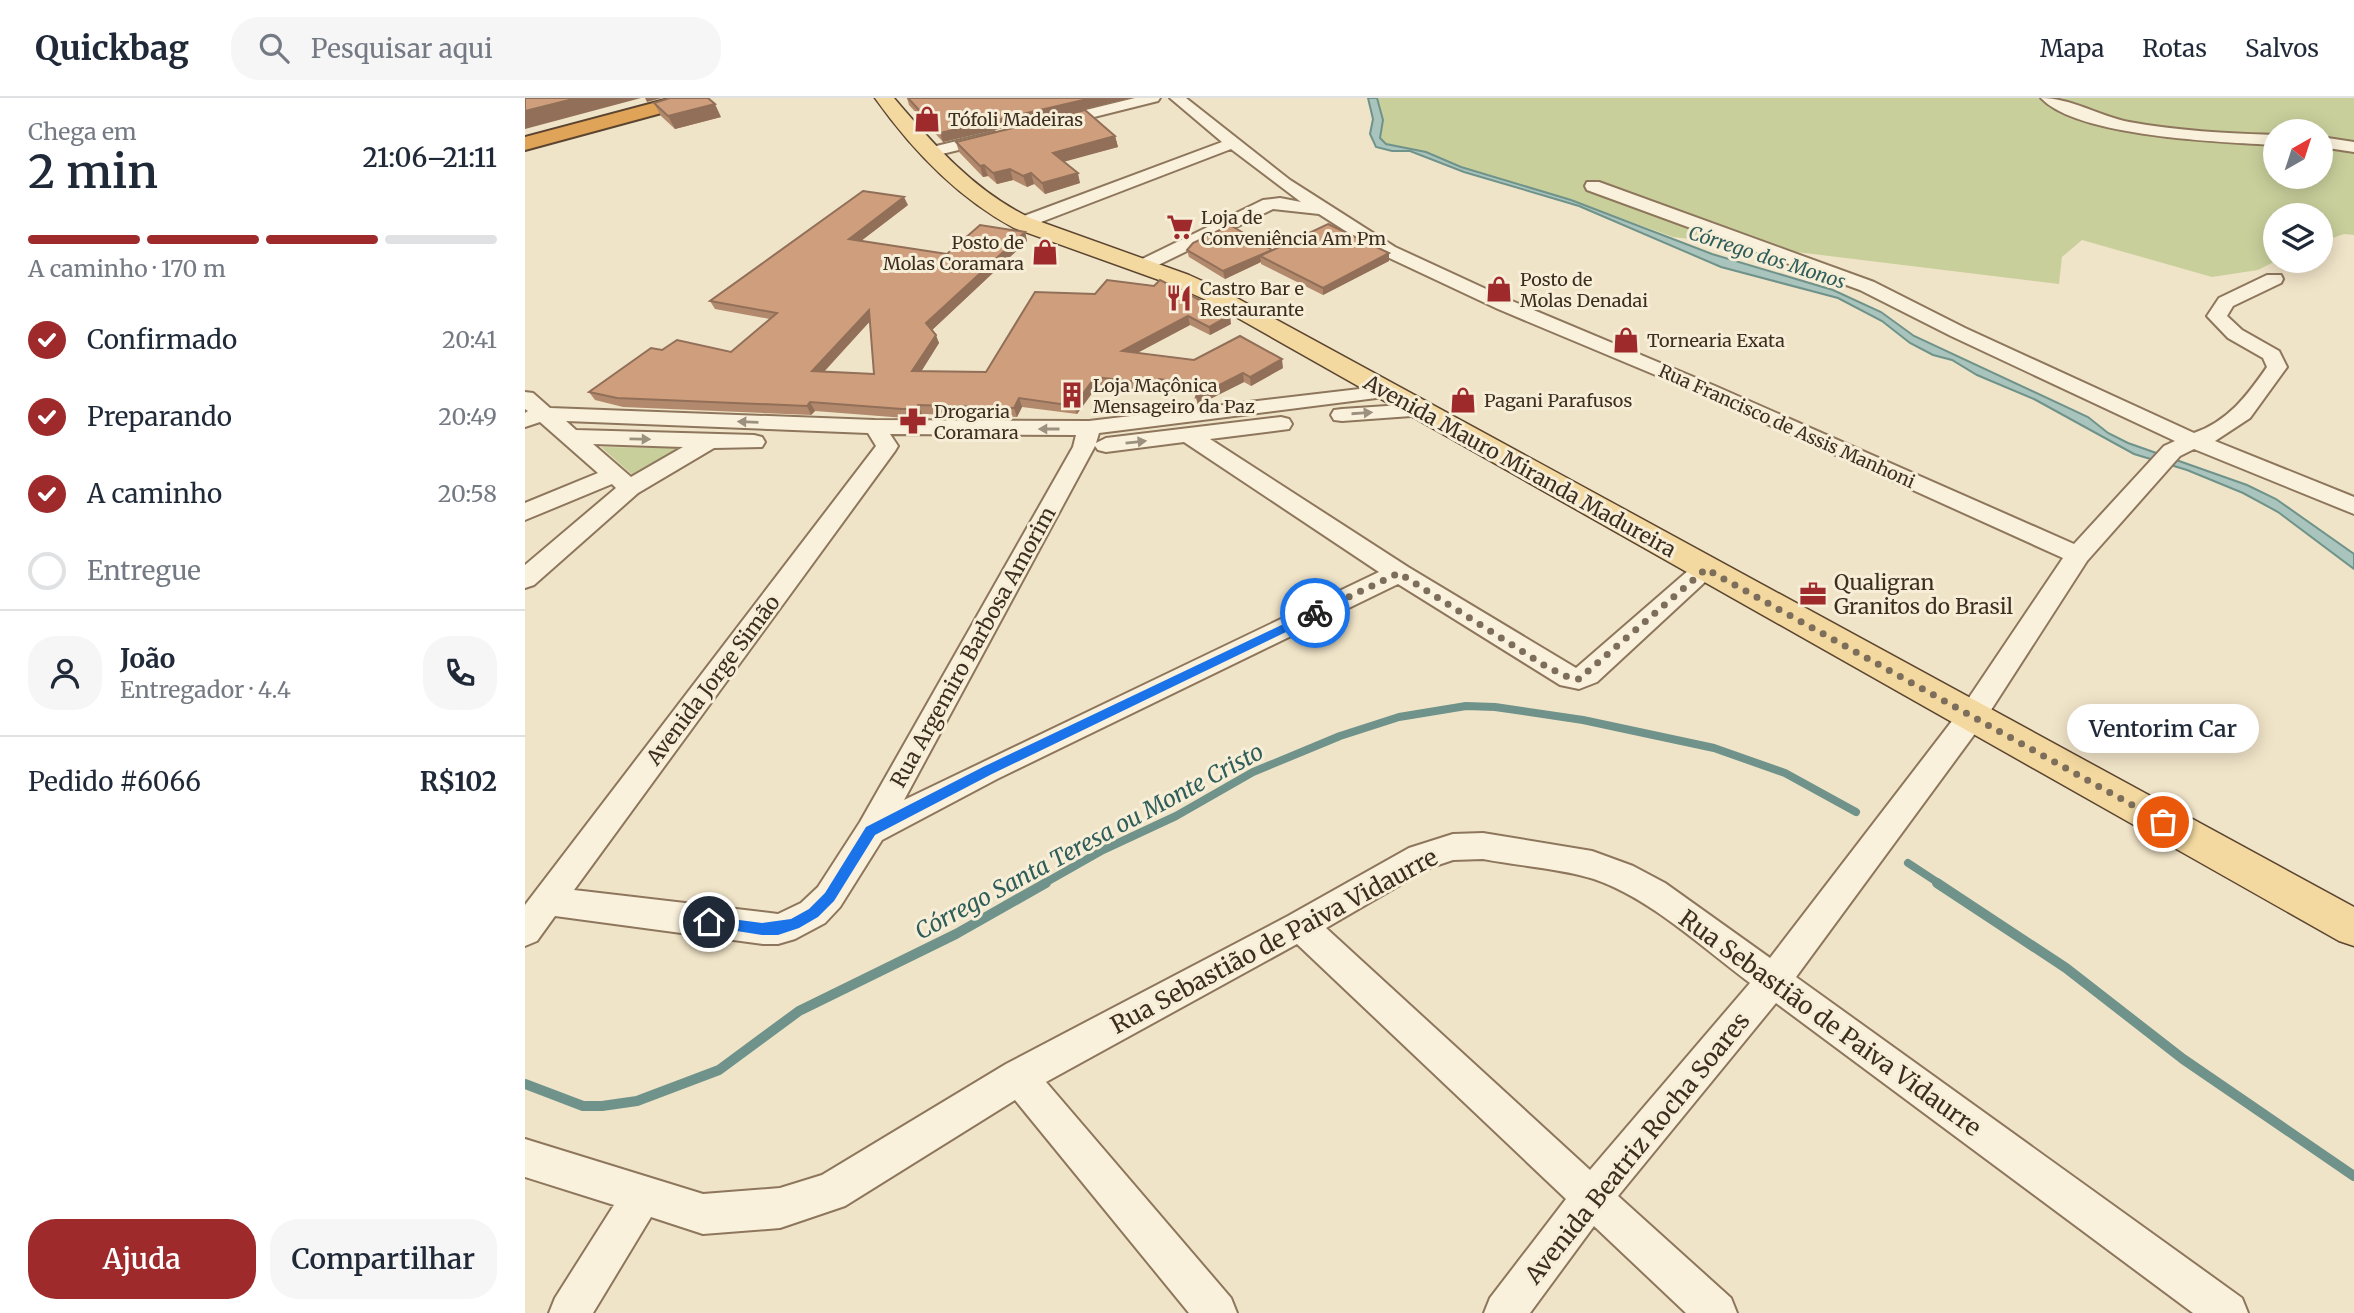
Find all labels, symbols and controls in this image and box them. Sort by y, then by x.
search box [231,17,721,80]
text: Quickbag [35,28,189,69]
icon: search [255,29,293,67]
text: Pesquisar aqui [311,32,493,65]
text: Mapa [2040,33,2104,64]
text: Rotas [2142,33,2207,64]
text: Salvos [2245,33,2319,64]
shop icon: Tófoli Madeiras [912,104,942,134]
place label: Tófoli Madeiras [948,108,1083,131]
text: Chega em [28,117,137,146]
north arrow [2263,119,2333,189]
map controls [2263,119,2333,273]
text: 21:06–21:11 [362,141,497,174]
text: 2 min [28,143,158,201]
button: layers [2263,203,2333,273]
place label: Loja de Conveniência Am Pm [1201,206,1386,250]
supermarket icon: Loja de Conveniência Am Pm [1165,212,1195,242]
water label: Córrego dos Monos [1685,220,1849,294]
place label: Posto de Molas Coramara [883,231,1024,275]
shop icon: Posto de Molas Coramara [1030,237,1060,267]
text: A caminho · 170 m [28,254,226,283]
place label: Posto de Molas Denadai [1520,268,1648,312]
shop icon: Posto de Molas Denadai [1484,274,1514,304]
place label: Castro Bar e Restaurante [1200,277,1304,321]
restaurant icon: Castro Bar e Restaurante [1164,283,1194,313]
icon: check [28,321,66,359]
text: Confirmado [87,323,237,356]
text: 20:41 [442,325,497,354]
shop icon: Tornearia Exata [1611,325,1641,355]
place label: Tornearia Exata [1647,329,1785,352]
street label: Rua Francisco de Assis Manhoni [1655,359,1919,493]
street label: Avenida Mauro Miranda Madureira [1358,368,1681,563]
place label: Loja Maçônica Mensageiro da Paz [1093,374,1255,418]
building icon: Loja Maçônica Mensageiro da Paz [1057,380,1087,410]
shop icon: Pagani Parafusos [1448,385,1478,415]
place label: Pagani Parafusos [1484,389,1632,412]
icon: check [28,398,66,436]
text: Preparando [87,400,232,433]
place label: Drogaria Coramara [934,400,1019,444]
text: 20:49 [438,402,497,431]
pharmacy icon: Drogaria Coramara [898,406,928,436]
one-way arrow [1351,408,1373,419]
one-way arrow [737,417,759,428]
one-way arrow [1038,423,1060,435]
one-way arrow [629,433,651,445]
one-way arrow [1125,436,1147,447]
icon: check [28,475,66,513]
text: A caminho [87,477,222,510]
text: 20:58 [438,479,497,508]
street label: Rua Argemiro Barbosa Amorim [884,502,1062,792]
text: Entregue [87,554,201,587]
place label: Qualigran Granitos do Brasil [1834,569,2013,620]
courier [1280,578,1350,648]
office icon: Qualigran Granitos do Brasil [1798,579,1828,609]
street label: Avenida Jorge Simão [640,590,786,771]
icon: bike [1296,594,1334,632]
button: person [28,636,102,710]
button: phone [423,636,497,710]
text: João [120,642,175,675]
text: Entregador · 4.4 [120,675,291,704]
callout: Ventorim Car [2067,703,2259,752]
text: Ventorim Car [2089,714,2237,743]
water label: Córrego Santa Teresa ou Monte Cristo [910,737,1268,945]
text: Pedido #6066 [28,765,201,798]
text: R$102 [420,765,497,798]
pin [2133,792,2193,852]
icon: bag [2144,803,2182,841]
street label: Rua Sebastião de Paiva Vidaurre [1105,841,1443,1041]
pin [679,892,739,952]
icon: home [690,903,728,941]
street label: Rua Sebastião de Paiva Vidaurre [1673,903,1987,1143]
street label: Avenida Beatriz Rocha Soares [1517,1006,1756,1291]
button: Ajuda [28,1219,256,1299]
button: Compartilhar [270,1219,497,1299]

